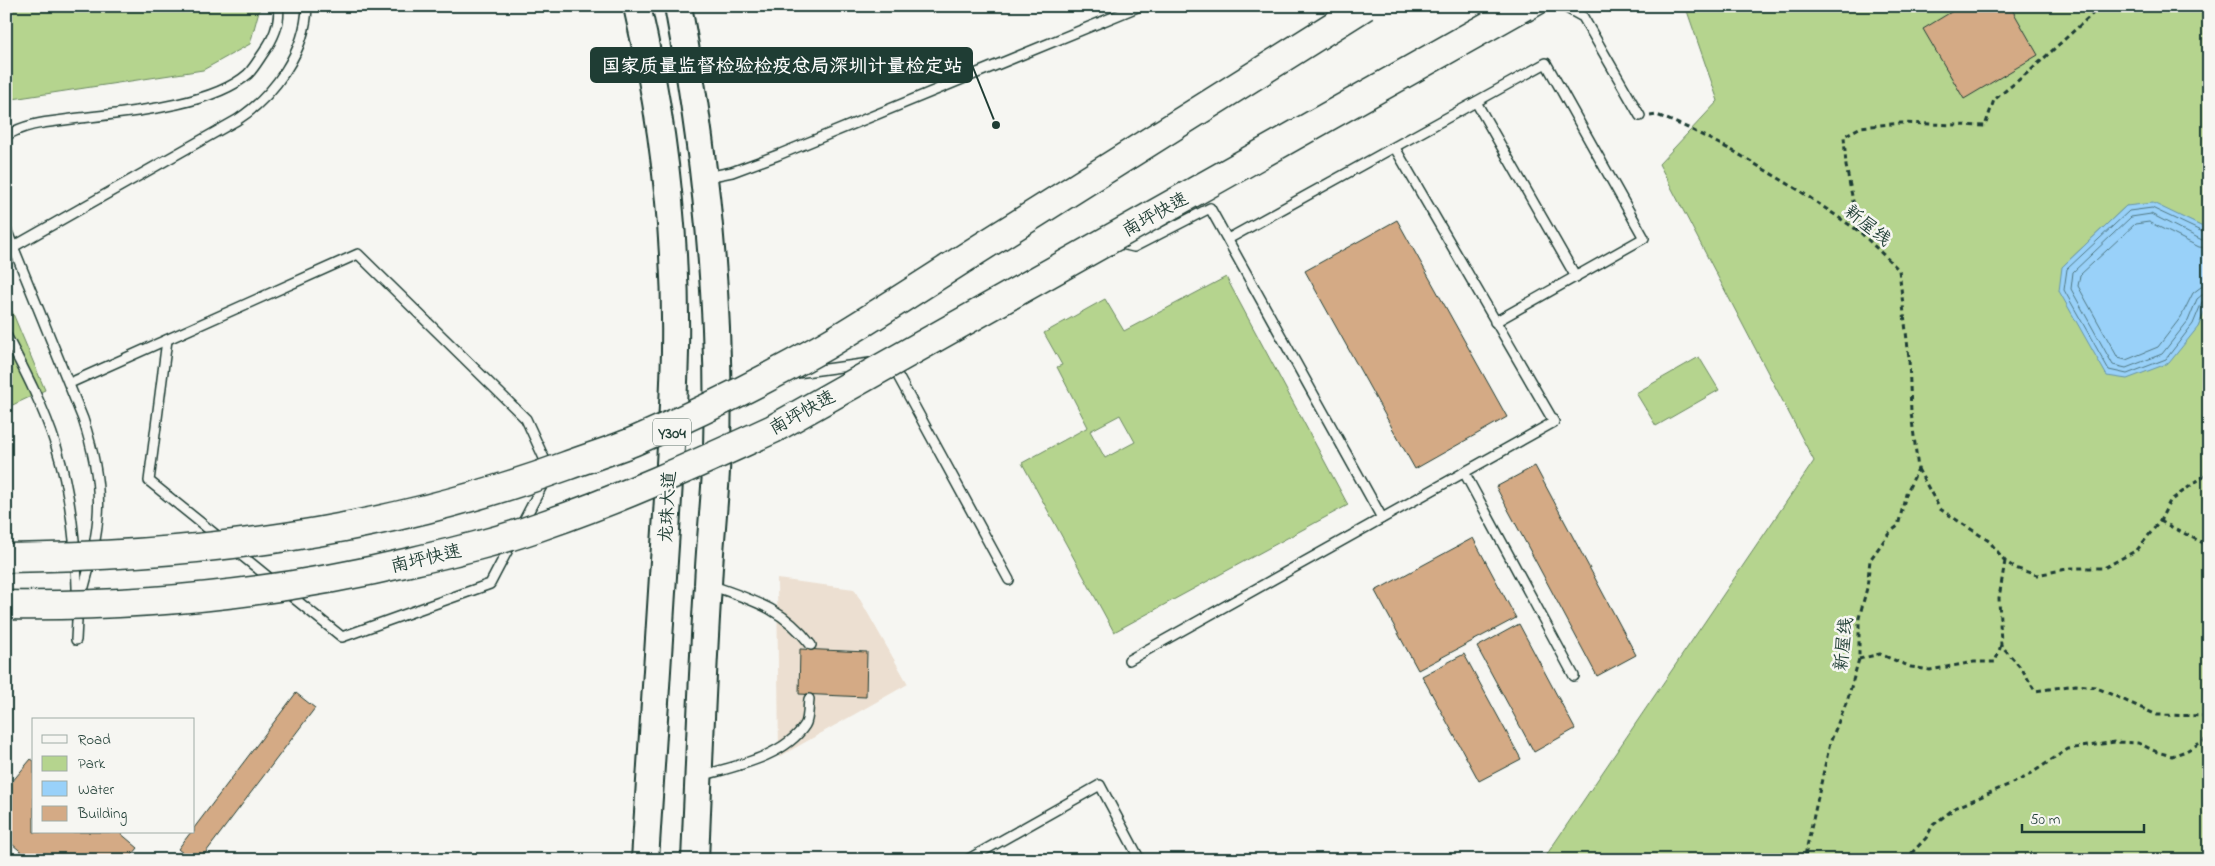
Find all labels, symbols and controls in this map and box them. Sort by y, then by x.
callout: 国家质量监督检验检疫总局深圳计量检定站 [591,48,972,82]
text: 国家质量监督检验检疫总局深圳计量检定站 [601,54,963,81]
street label: 南坪快速 [1118,187,1194,245]
street label: 新屋线 [1838,199,1896,254]
street label: 南坪快速 [765,385,841,443]
road number: Y304 [653,418,691,446]
street label: 龙珠大道 [654,470,684,544]
street label: 南坪快速 [388,539,464,581]
street label: 新屋线 [1829,616,1861,673]
legend [32,718,195,834]
text: Road [78,729,111,751]
text: Park [78,753,106,775]
text: Water [78,779,114,801]
scale bar [2022,801,2145,833]
text: Building [77,803,127,826]
text: 50 m [2030,809,2061,831]

